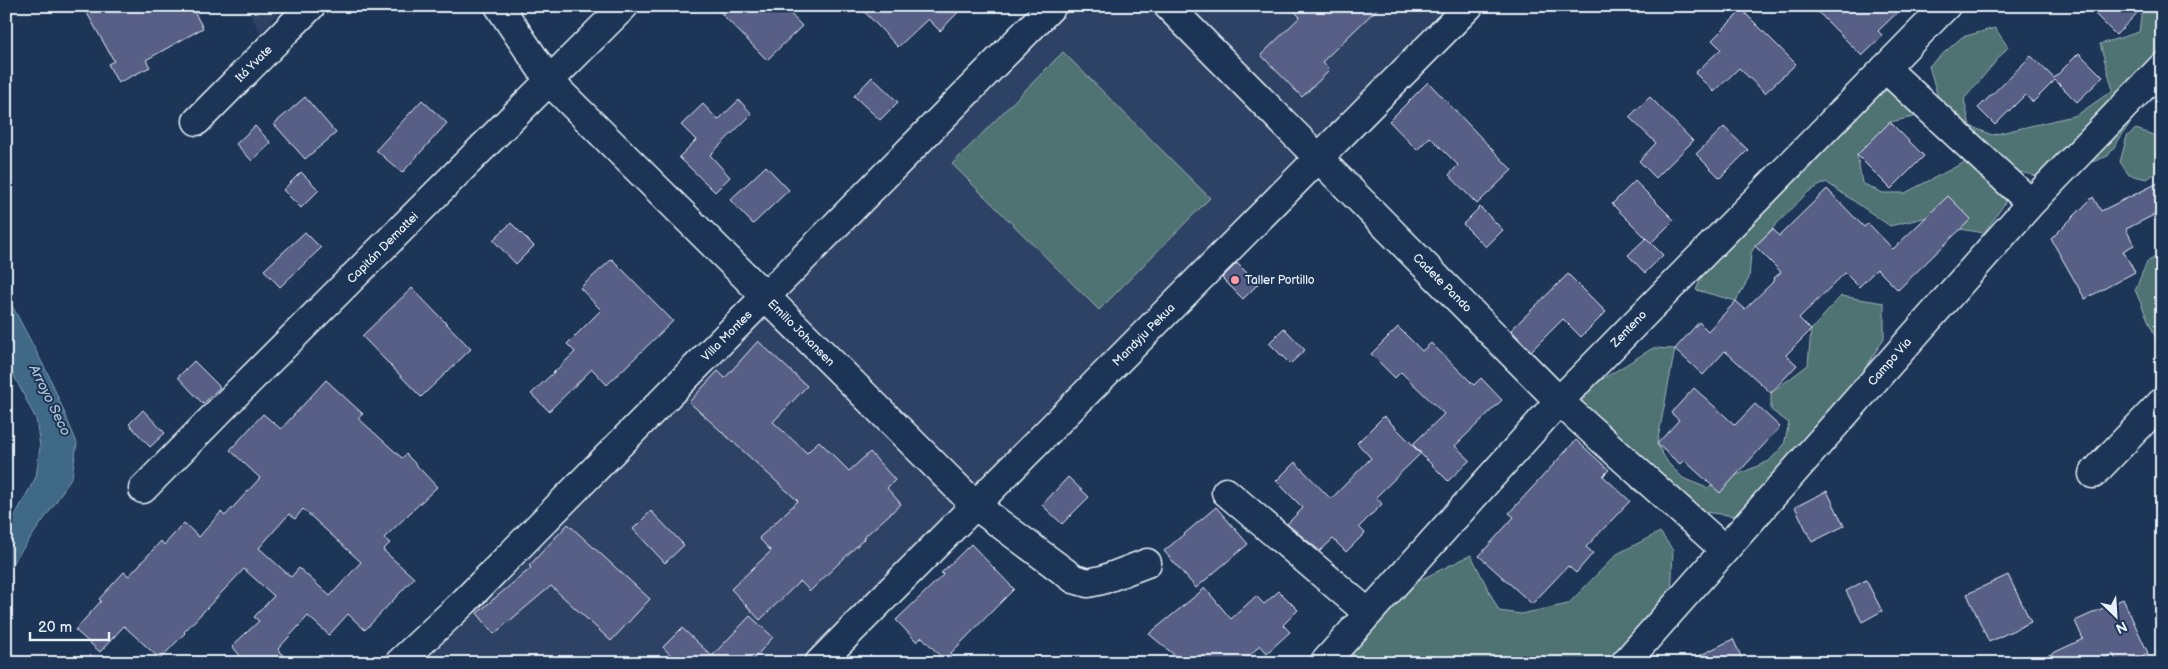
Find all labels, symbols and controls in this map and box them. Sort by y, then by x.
street label: Itá Yvate [232,42,276,86]
street label: Capitán Demattei [344,209,422,287]
street label: Cadete Pando [1409,250,1475,316]
place label: Taller Portillo [1245,273,1315,288]
marker: Taller Portillo [1229,274,1241,286]
street label: Emilio Johansen [764,296,838,370]
street label: Mandyju Pekua [1110,300,1179,369]
street label: Villa Montes [698,307,756,365]
street label: Zenteno [1607,307,1650,351]
street label: Campo Via [1865,335,1915,389]
water label: Arroyo Seco [25,361,75,438]
north arrow [2090,592,2140,642]
scale bar [30,609,109,641]
text: N [2113,617,2130,637]
text: 20 m [38,618,72,637]

